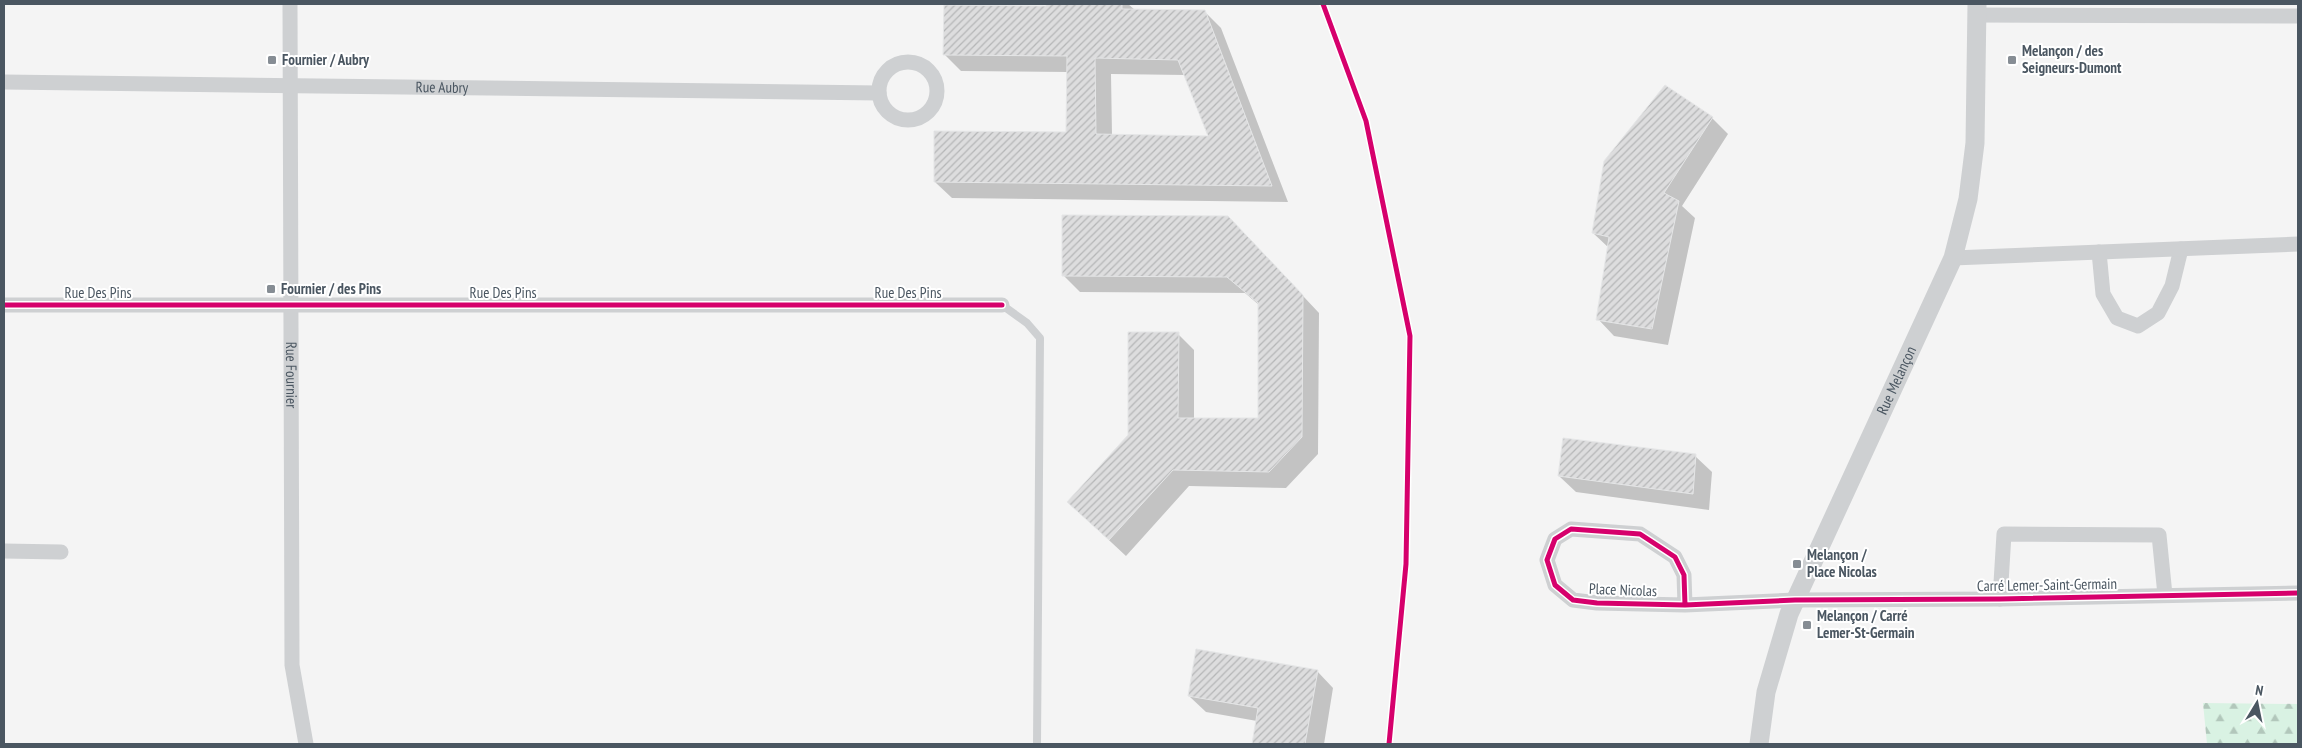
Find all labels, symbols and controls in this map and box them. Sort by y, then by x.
place label: Melançon / des Seigneurs-Dumont [2022,41,2122,77]
place label: Fournier / Aubry [282,50,370,69]
marker: Fournier / Aubry [266,54,278,66]
marker: Melançon / des Seigneurs-Dumont [2006,54,2018,66]
street label: Rue Aubry [416,77,469,97]
place label: Fournier / des Pins [281,279,381,298]
street label: Rue Des Pins [64,283,132,302]
marker: Fournier / des Pins [265,283,277,295]
street label: Rue Des Pins [469,283,537,302]
street label: Rue Des Pins [874,283,942,302]
street label: Rue Fournier [282,342,301,409]
street label: Rue Melançon [1872,343,1920,417]
place label: Melançon / Place Nicolas [1807,545,1877,581]
marker: Melançon / Place Nicolas [1791,558,1803,570]
street label: Carré Lemer-Saint-Germain [1977,574,2117,595]
street label: Place Nicolas [1589,579,1657,600]
place label: Melançon / Carré Lemer-St-Germain [1817,606,1915,642]
marker: Melançon / Carré Lemer-St-Germain [1801,619,1813,631]
north arrow [2232,678,2282,728]
text: N [2254,681,2265,700]

